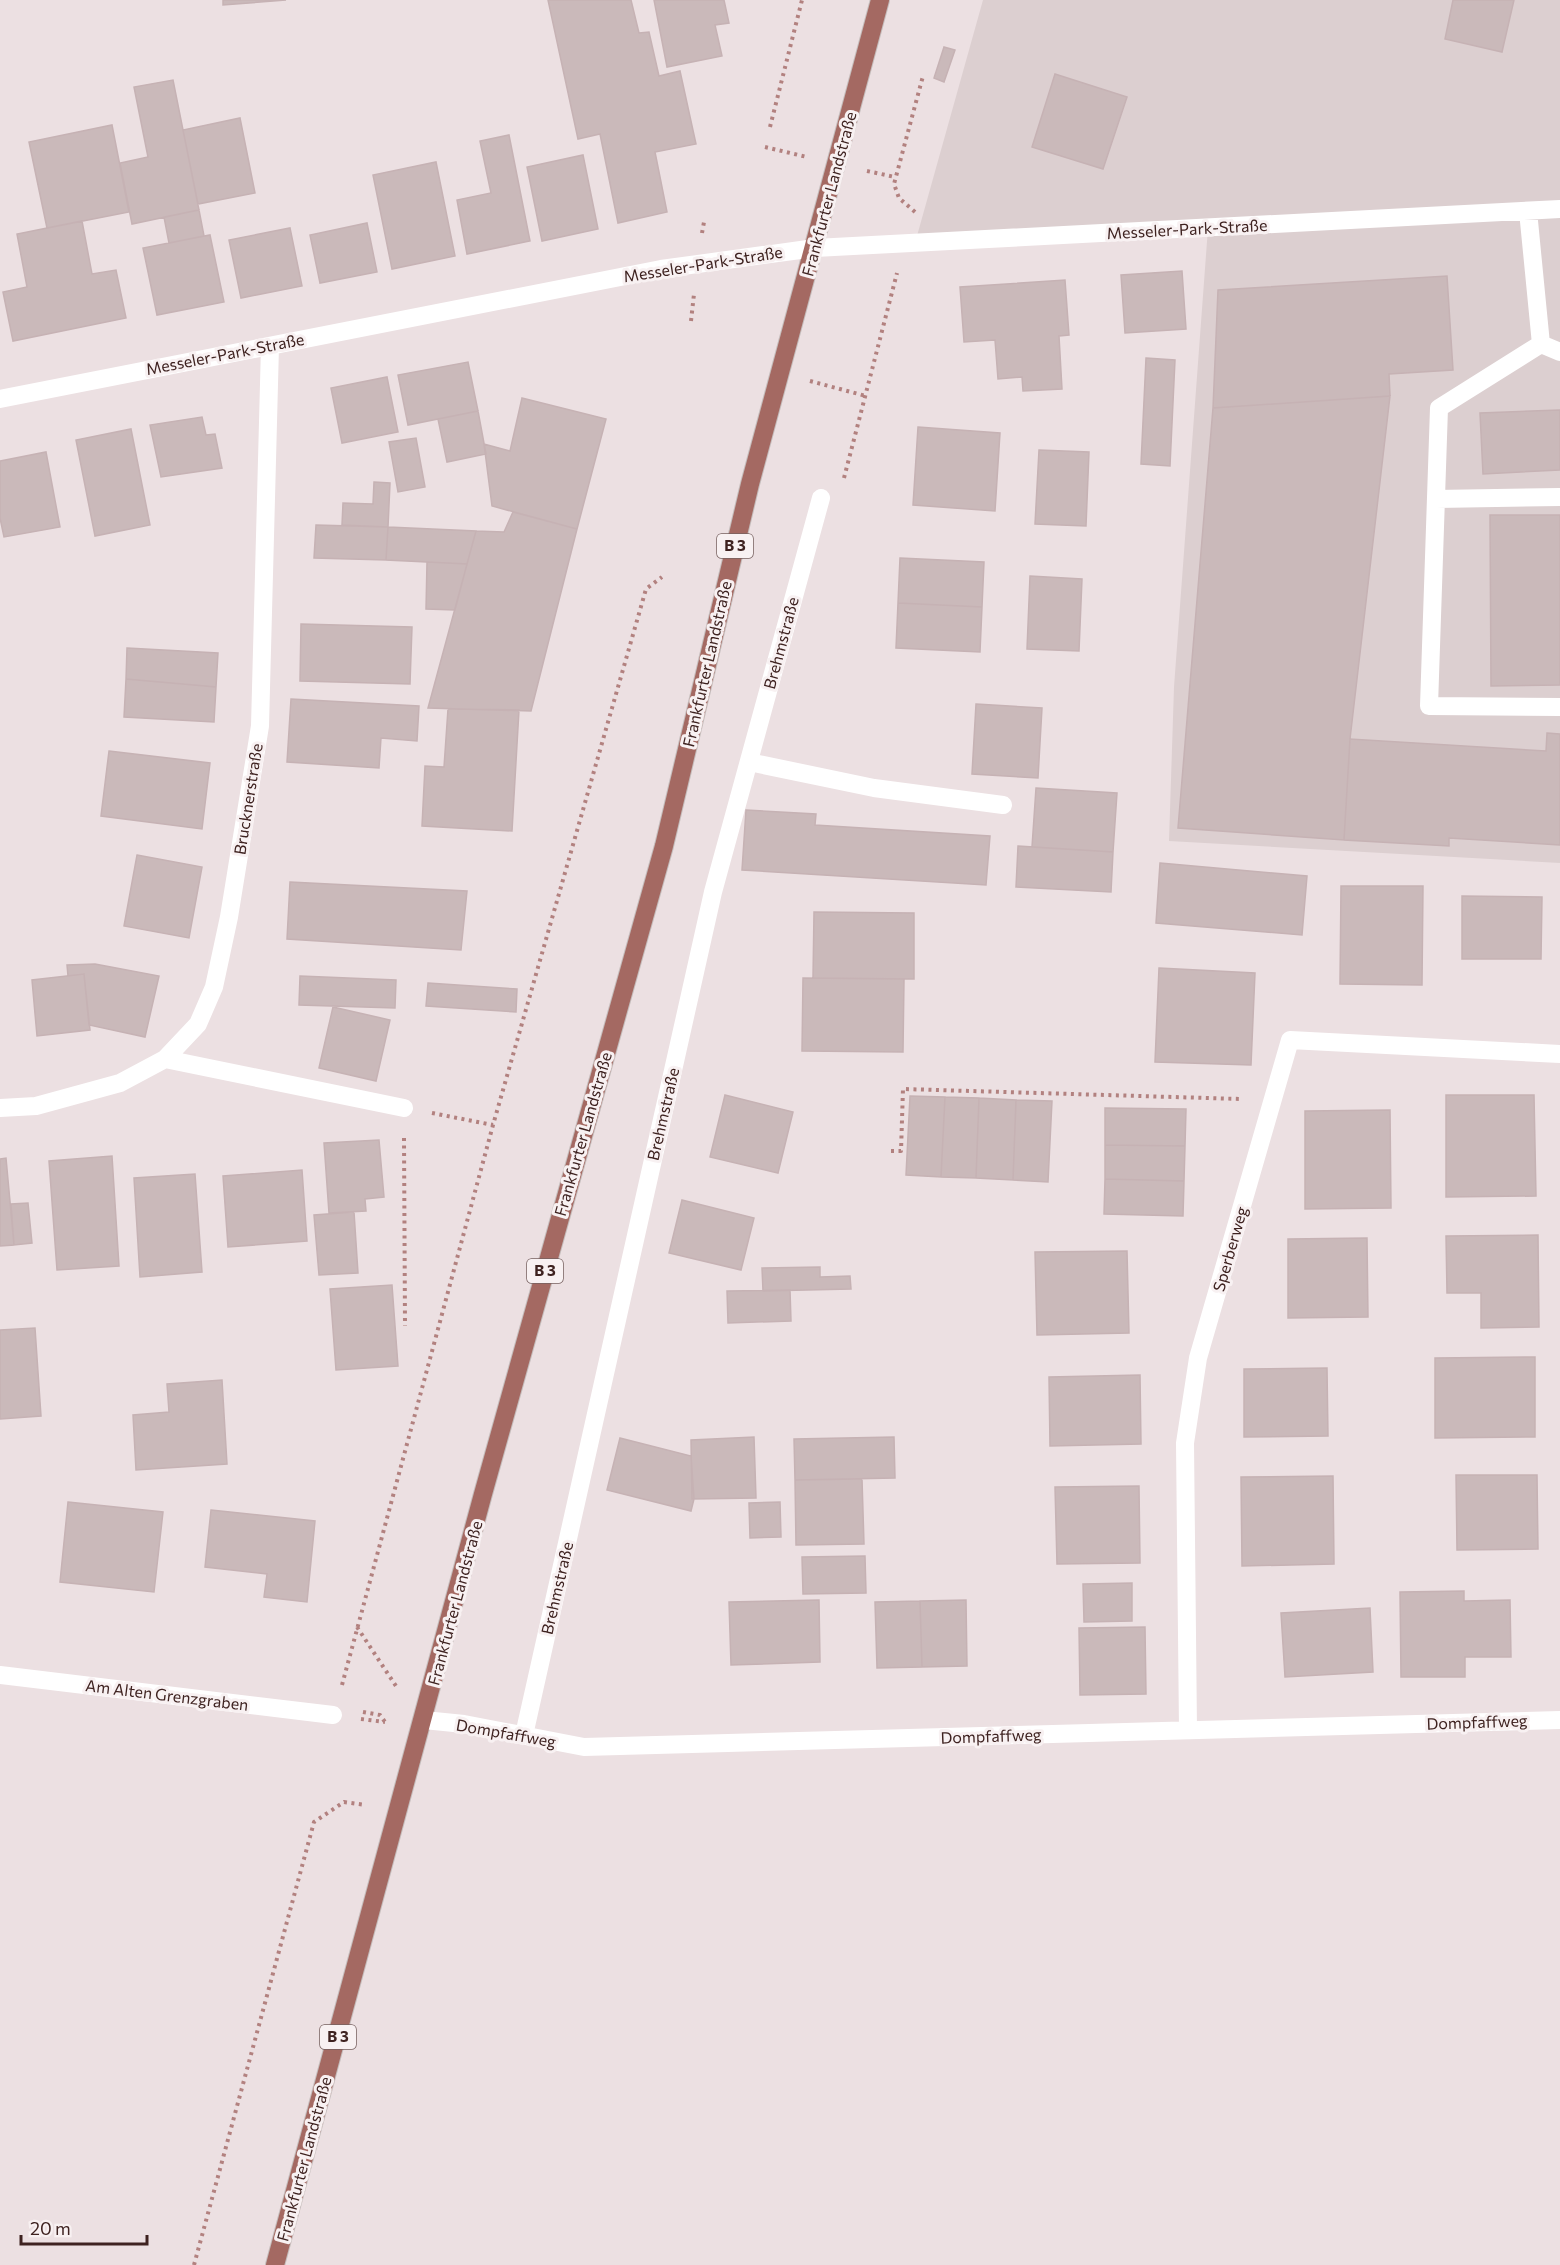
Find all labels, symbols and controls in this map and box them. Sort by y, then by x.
street label: Frankfurter Landstraße [797,109,860,278]
street label: Messeler-Park-Straße [1106,215,1268,242]
street label: Messeler-Park-Straße [622,242,784,285]
street label: Messeler-Park-Straße [144,329,306,378]
road number: B 3 [717,534,753,558]
street label: Frankfurter Landstraße [678,579,735,749]
street label: Brehmstraße [759,595,802,691]
street label: Brucknerstraße [229,742,266,856]
street label: Frankfurter Landstraße [550,1050,615,1218]
street label: Brehmstraße [643,1066,682,1162]
street label: Sperberweg [1208,1204,1251,1294]
road number: B 3 [527,1259,563,1283]
street label: Frankfurter Landstraße [423,1518,486,1687]
street label: Brehmstraße [537,1540,576,1636]
street label: Am Alten Grenzgraben [84,1675,250,1714]
street label: Dompfaffweg [1426,1710,1528,1733]
street label: Dompfaffweg [455,1714,558,1751]
street label: Dompfaffweg [940,1724,1042,1747]
road number: B 3 [320,2025,356,2049]
street label: Frankfurter Landstraße [272,2074,335,2243]
scale bar [21,2208,147,2246]
text: 20 m [30,2217,71,2239]

